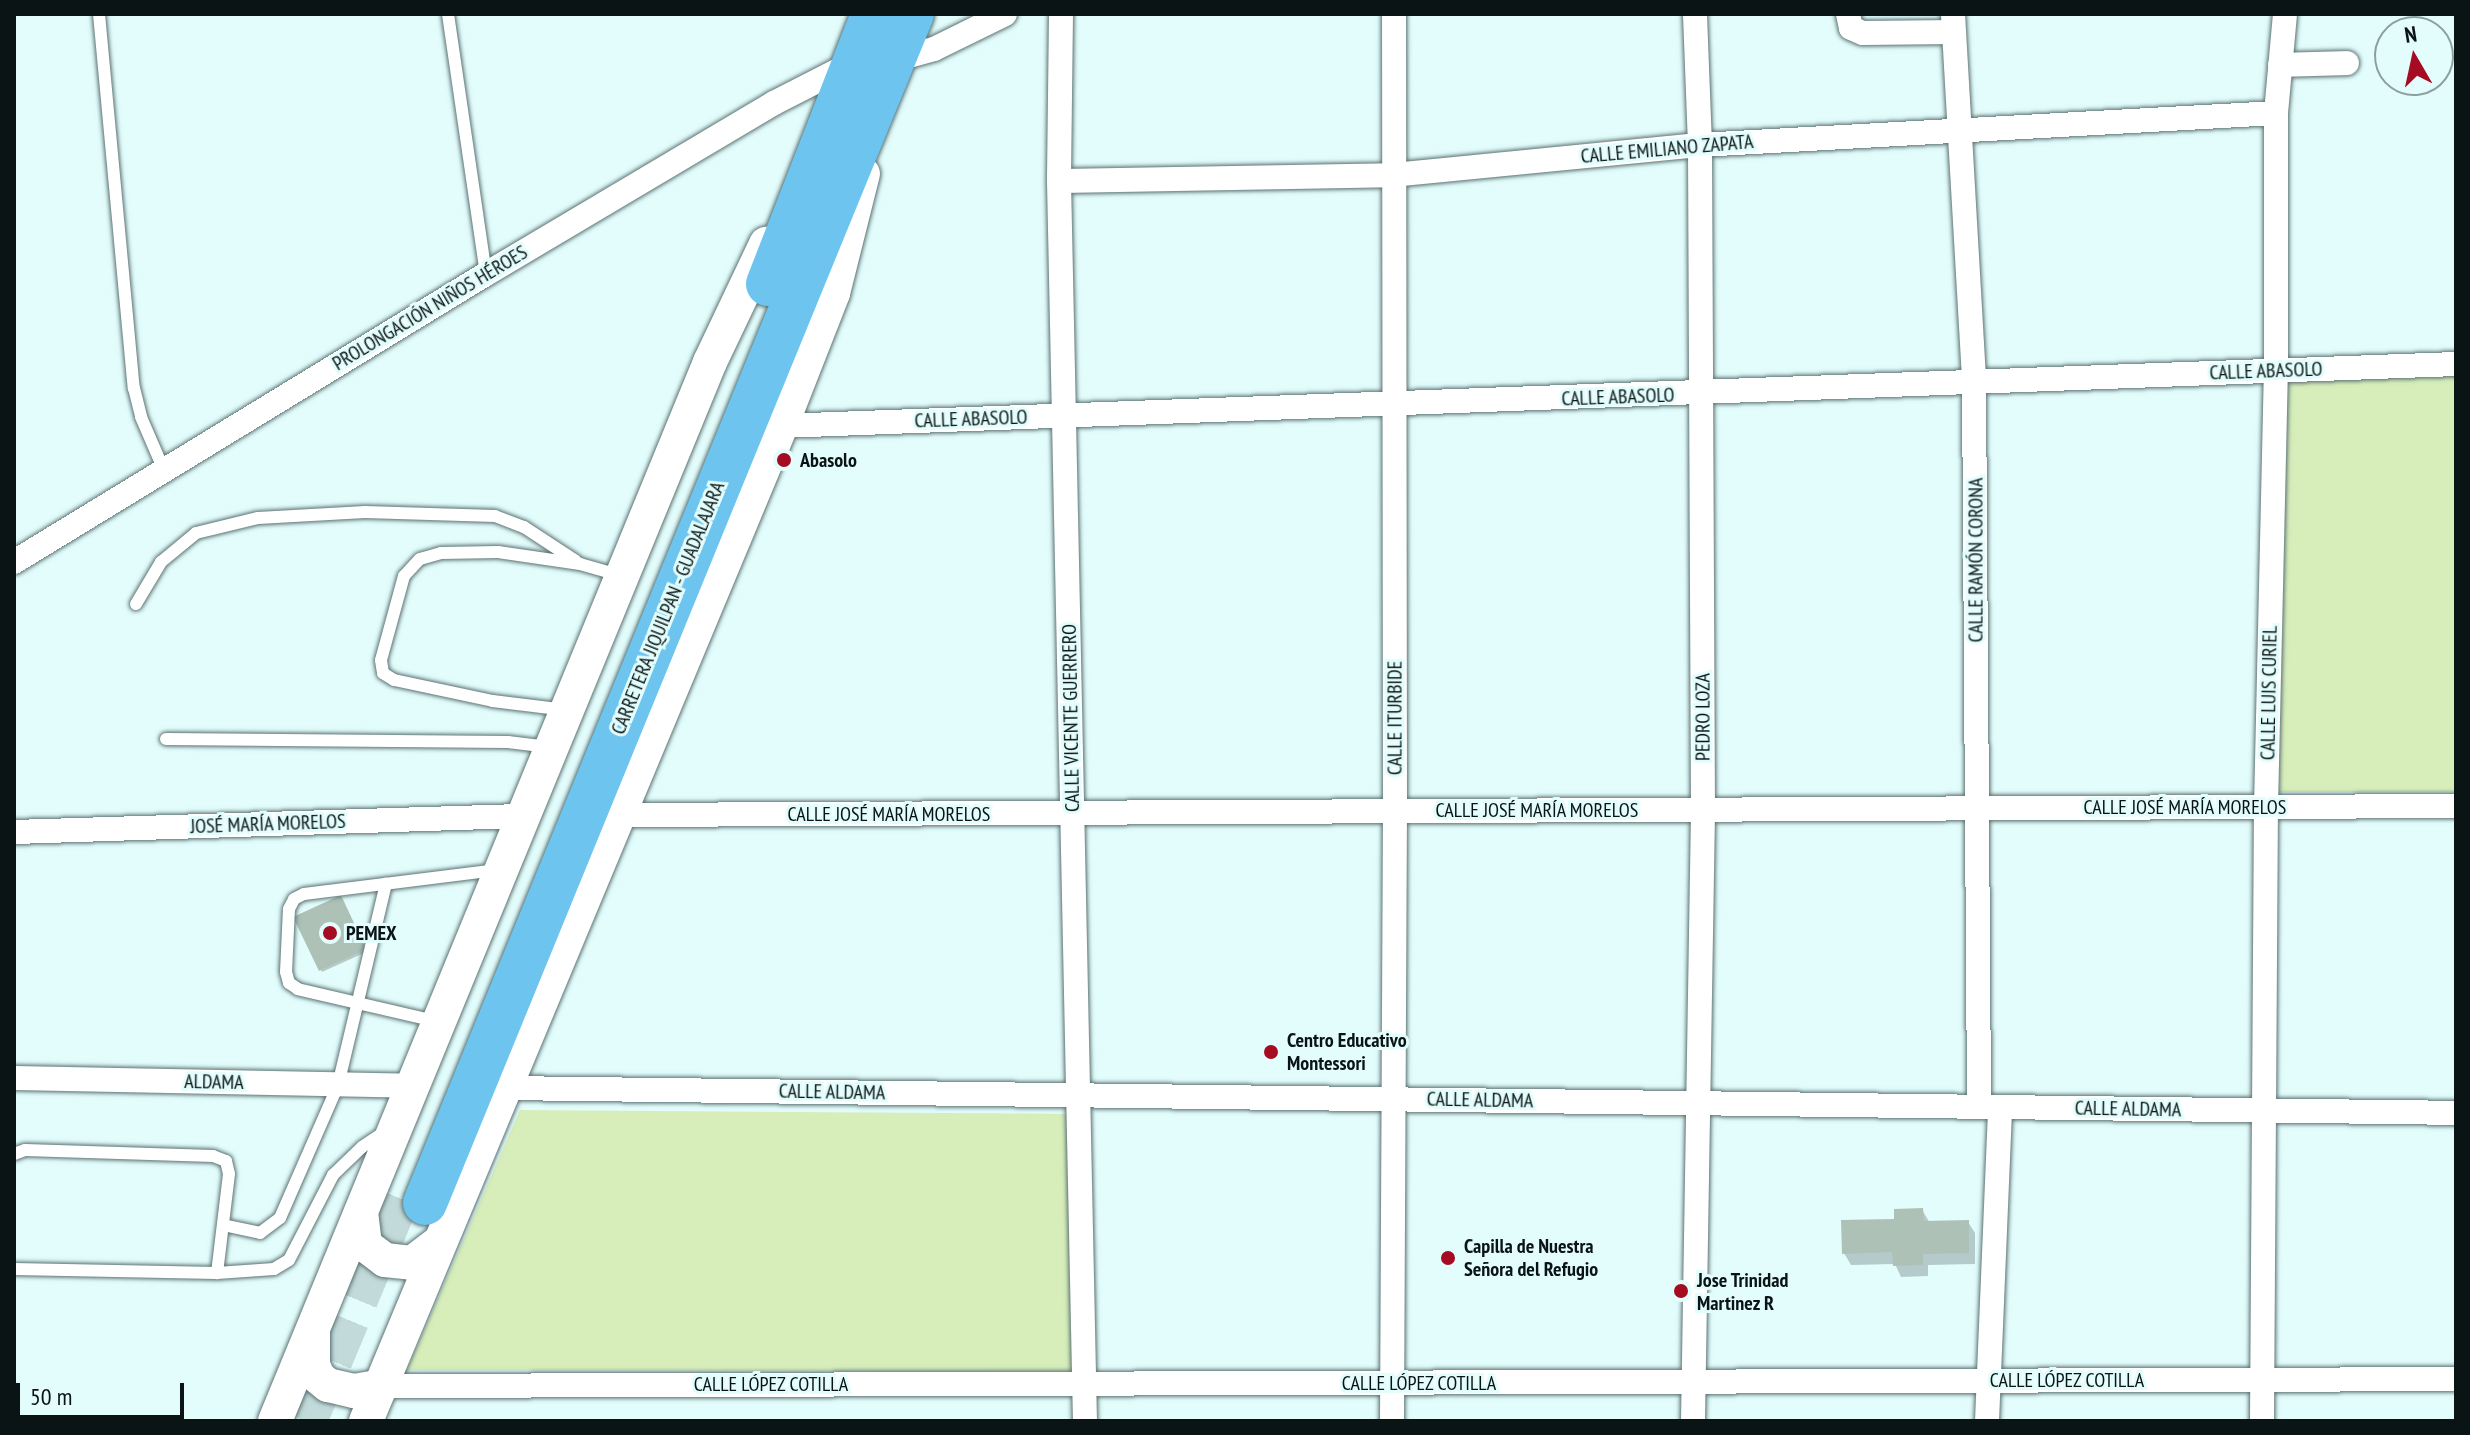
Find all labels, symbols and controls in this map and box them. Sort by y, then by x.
north arrow [2374,16,2454,96]
text: N [2402,20,2419,49]
street label: CALLE EMILIANO ZAPATA [1580,129,1754,169]
street label: PROLONGACIÓN NIÑOS HÉROES [328,240,532,376]
street label: CALLE ABASOLO [2209,357,2323,385]
street label: CALLE ABASOLO [1561,383,1675,411]
street label: CALLE ABASOLO [914,405,1028,433]
place label: Abasolo [800,448,857,472]
marker: Abasolo [775,451,793,469]
street label: CARRETERA JIQUILPAN - GUADALAJARA [606,477,730,739]
street label: CALLE RAMÓN CORONA [1964,478,1988,642]
street label: CALLE VICENTE GUERRERO [1057,624,1085,812]
street label: CALLE LUIS CURIEL [2256,626,2282,760]
street label: CALLE ITURBIDE [1383,661,1407,775]
street label: PEDRO LOZA [1691,673,1715,761]
street label: CALLE JOSÉ MARÍA MORELOS [2083,795,2287,819]
street label: CALLE JOSÉ MARÍA MORELOS [1435,798,1639,822]
street label: CALLE JOSÉ MARÍA MORELOS [787,802,991,826]
street label: JOSÉ MARÍA MORELOS [190,809,346,839]
place label: PEMEX [346,921,397,945]
marker: PEMEX [321,924,339,942]
place label: Centro Educativo Montessori [1287,1028,1407,1075]
marker: Centro Educativo Montessori [1262,1043,1280,1061]
street label: ALDAMA [184,1069,244,1095]
street label: CALLE ALDAMA [778,1079,886,1105]
street label: CALLE ALDAMA [1426,1087,1534,1113]
street label: CALLE ALDAMA [2074,1096,2182,1122]
place label: Capilla de Nuestra Señora del Refugio [1464,1234,1598,1281]
marker: Capilla de Nuestra Señora del Refugio [1439,1249,1457,1267]
place label: Jose Trinidad Martinez R [1697,1268,1789,1315]
marker: Jose Trinidad Martinez R [1672,1282,1690,1300]
scale bar [20,1367,188,1417]
street label: CALLE LÓPEZ COTILLA [1989,1368,2145,1392]
street label: CALLE LÓPEZ COTILLA [1341,1371,1497,1395]
street label: CALLE LÓPEZ COTILLA [693,1372,849,1396]
text: 50 m [30,1381,72,1412]

